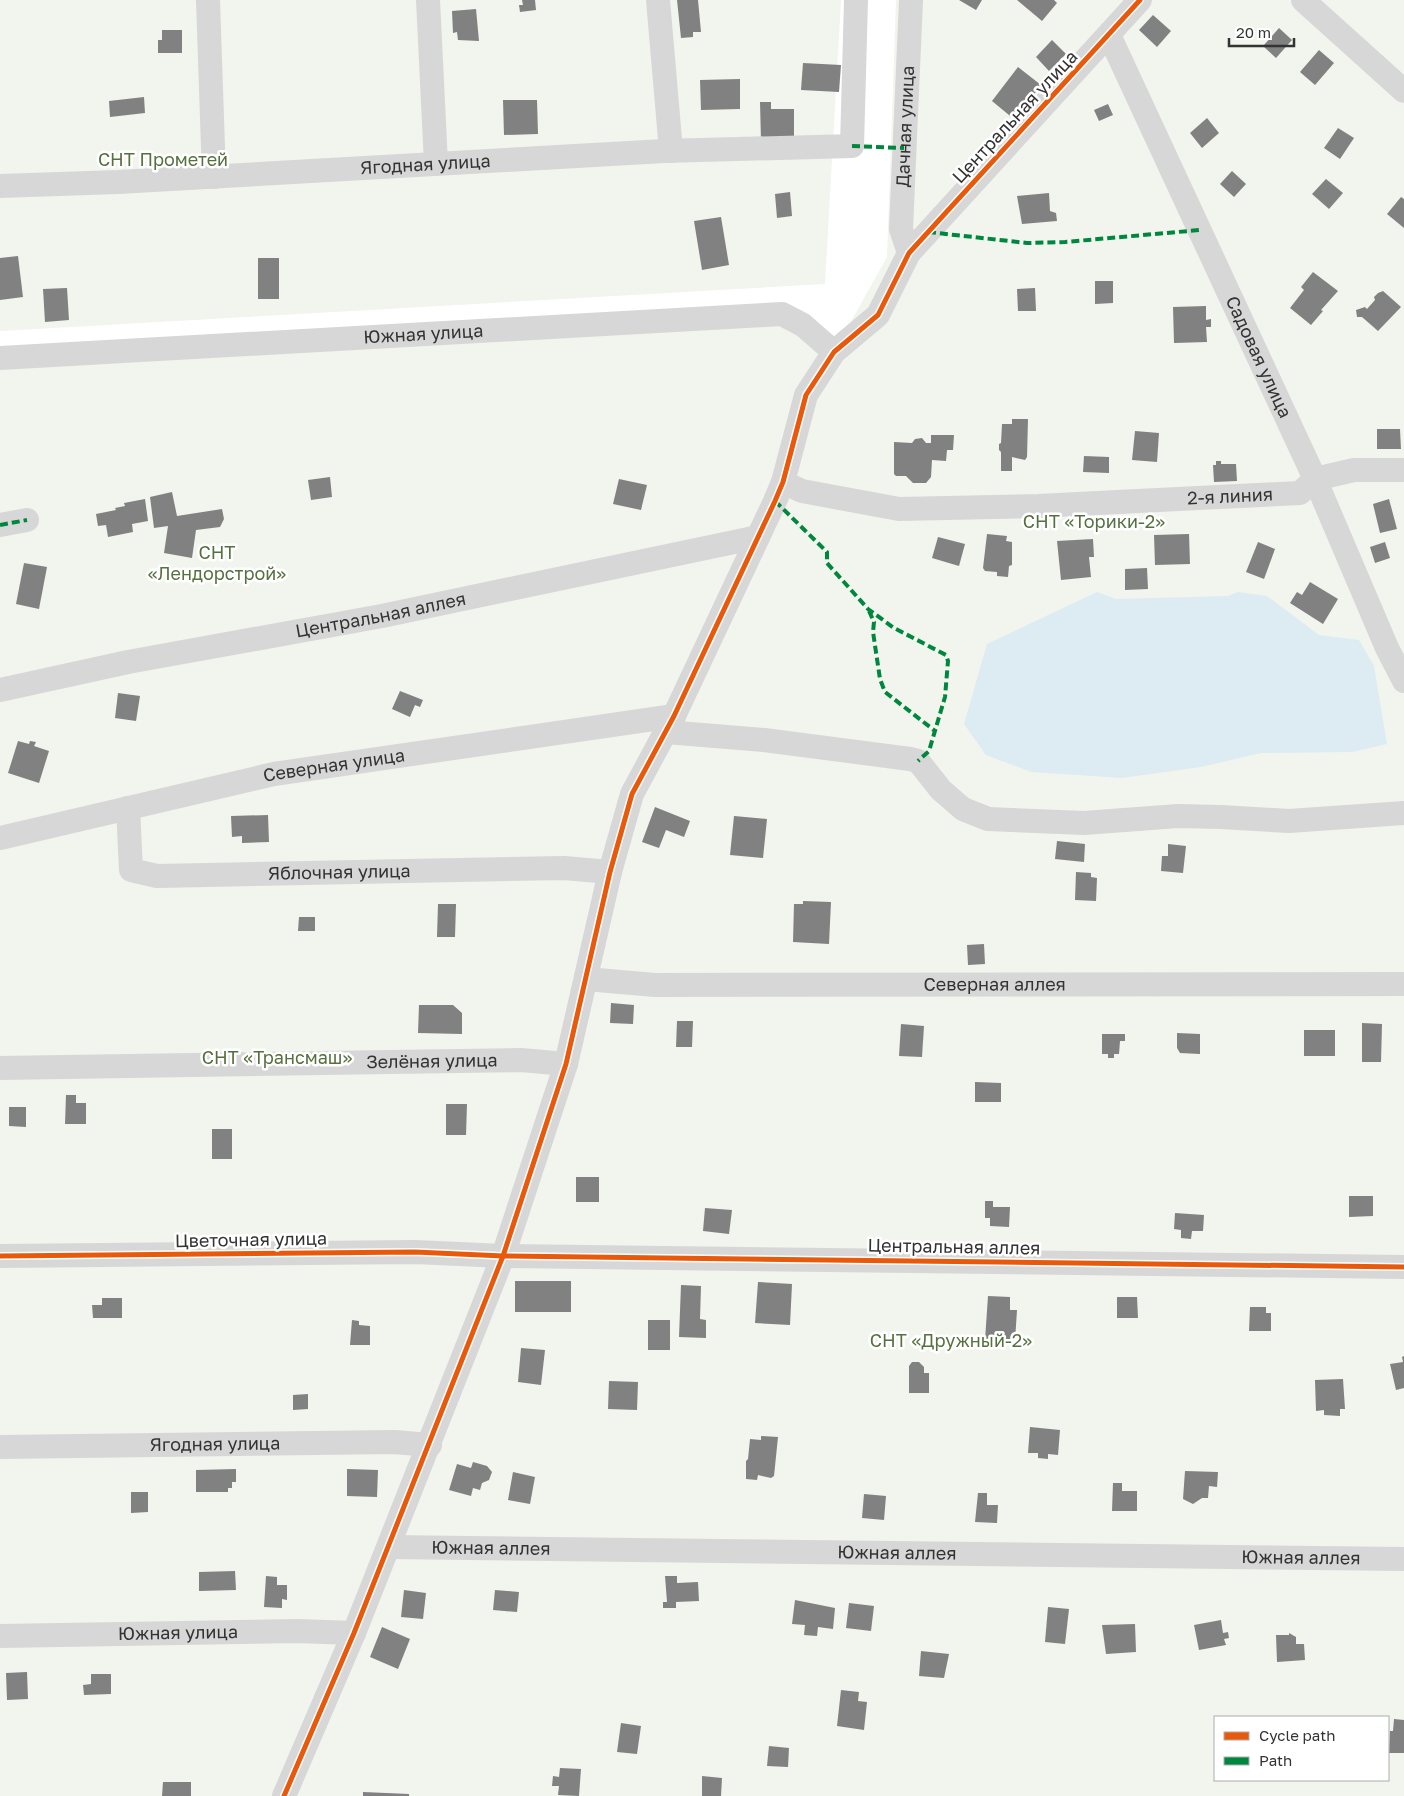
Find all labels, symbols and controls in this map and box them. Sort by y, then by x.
scale bar [1229,15,1294,47]
text: 20 m [1236,23,1271,41]
street label: Центральная улица [947,45,1082,187]
street label: Дачная улица [891,65,918,188]
park label: СНТ Прометей [98,148,228,170]
street label: Ягодная улица [360,149,491,178]
street label: Садовая улица [1222,292,1297,421]
street label: Южная улица [363,319,484,348]
street label: 2-я линия [1187,482,1273,509]
park label: СНТ «Торики-2» [1023,510,1165,532]
park label: СНТ «Лендорстрой» [148,541,286,584]
street label: Центральная аллея [294,587,468,641]
street label: Северная улица [261,743,406,786]
street label: Яблочная улица [268,859,411,884]
street label: Северная аллея [924,972,1066,995]
park label: СНТ «Трансмаш» [202,1046,352,1068]
street label: Зелёная улица [366,1048,498,1072]
street label: Цветочная улица [175,1227,327,1251]
street label: Центральная аллея [867,1233,1041,1259]
park label: СНТ «Дружный-2» [870,1329,1032,1351]
street label: Ягодная улица [150,1431,280,1455]
street label: Южная аллея [431,1536,551,1559]
street label: Южная аллея [837,1540,957,1564]
street label: Южная аллея [1241,1545,1361,1568]
street label: Южная улица [118,1620,238,1644]
legend [1214,1716,1389,1781]
text: Cycle path [1259,1726,1335,1744]
text: Path [1259,1751,1292,1769]

